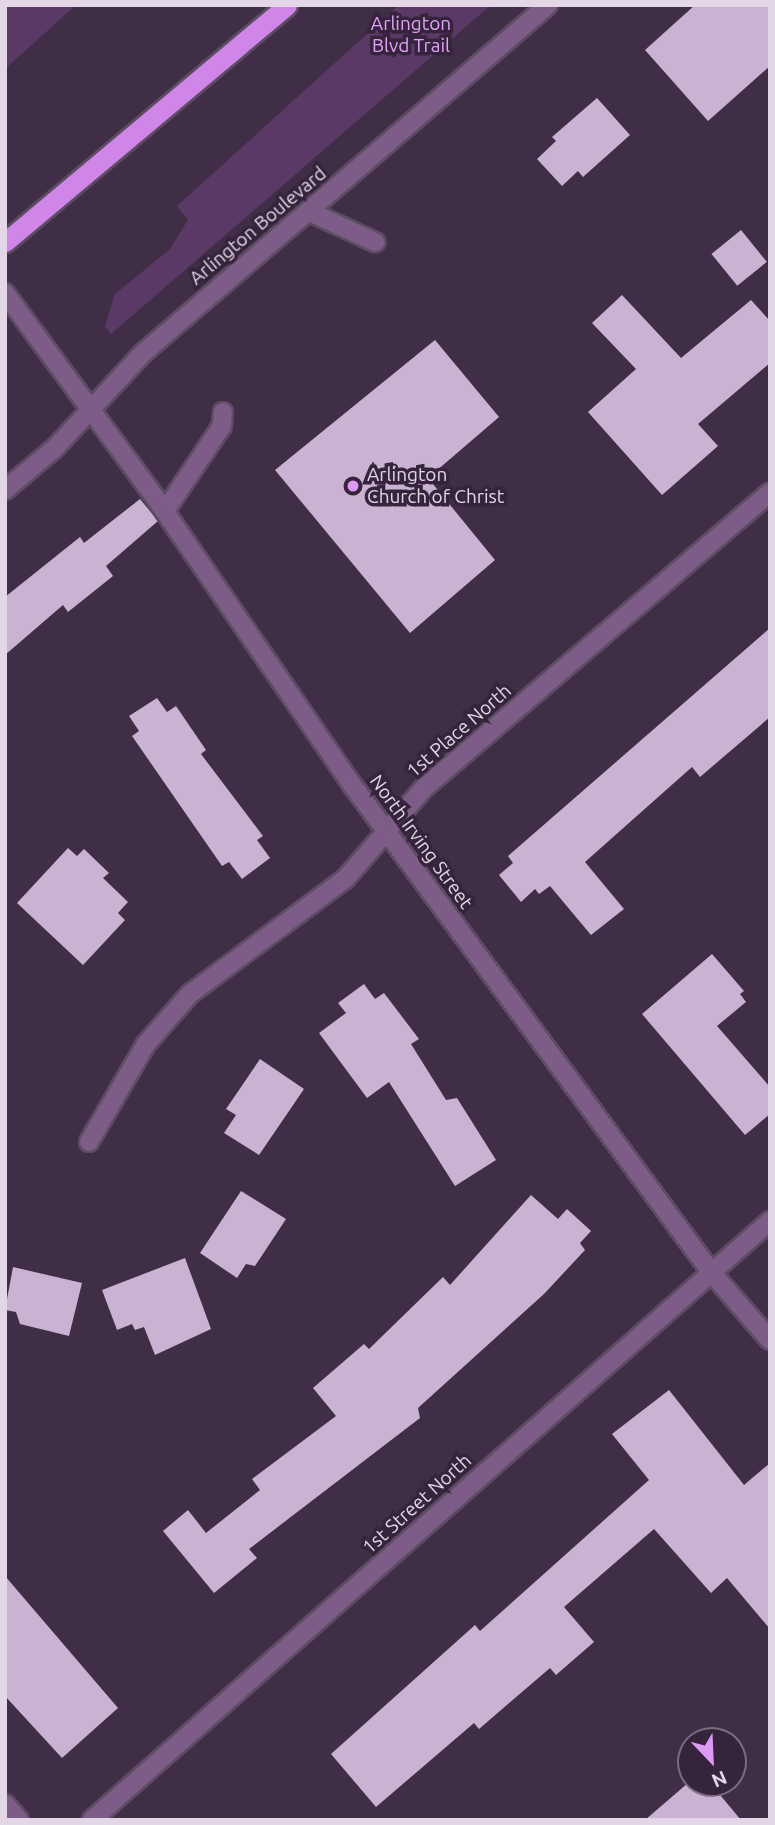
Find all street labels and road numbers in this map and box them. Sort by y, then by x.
street label: Arlington Boulevard [185,162,331,290]
street label: 1st Place North [402,680,516,782]
street label: North Irving Street [365,771,477,913]
street label: 1st Street North [358,1449,476,1559]

